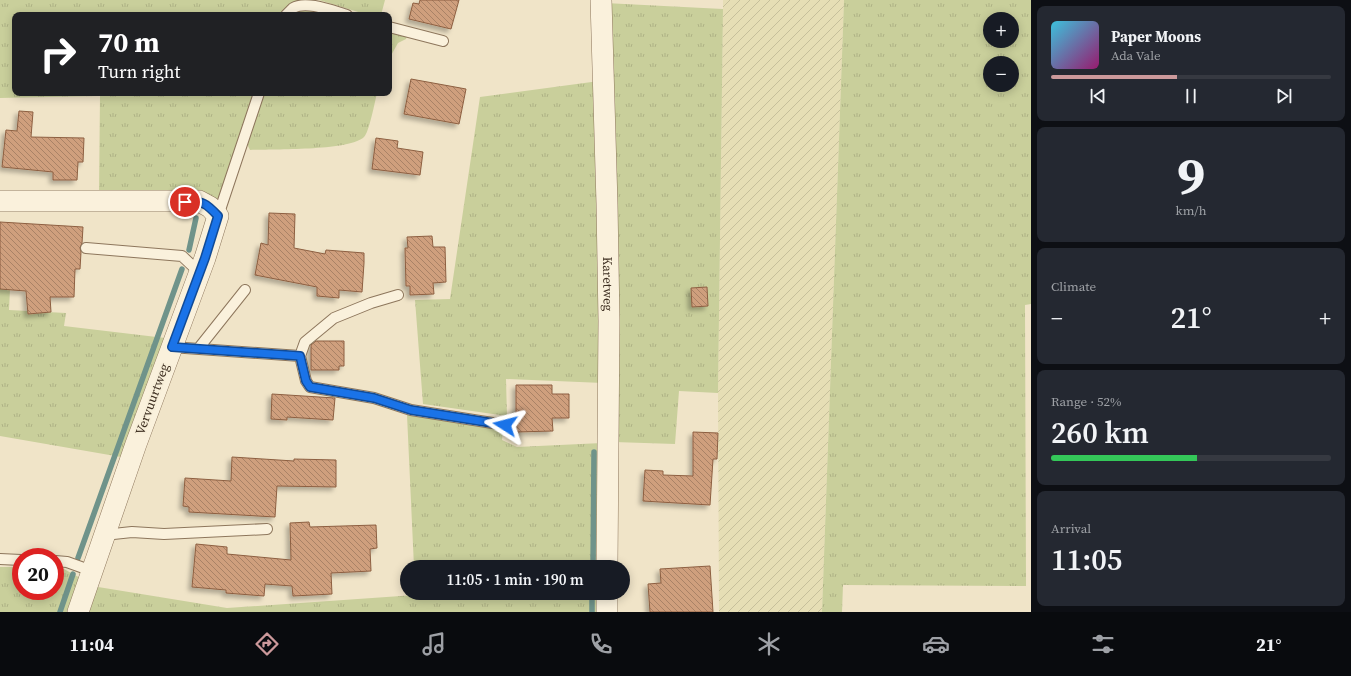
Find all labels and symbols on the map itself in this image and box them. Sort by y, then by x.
pin [168,185,202,219]
street label: Karetweg [599,256,617,312]
street label: Vervuurtweg [131,361,173,437]
position arrow [484,404,526,446]
speed limit sign: 20 [12,548,64,600]

